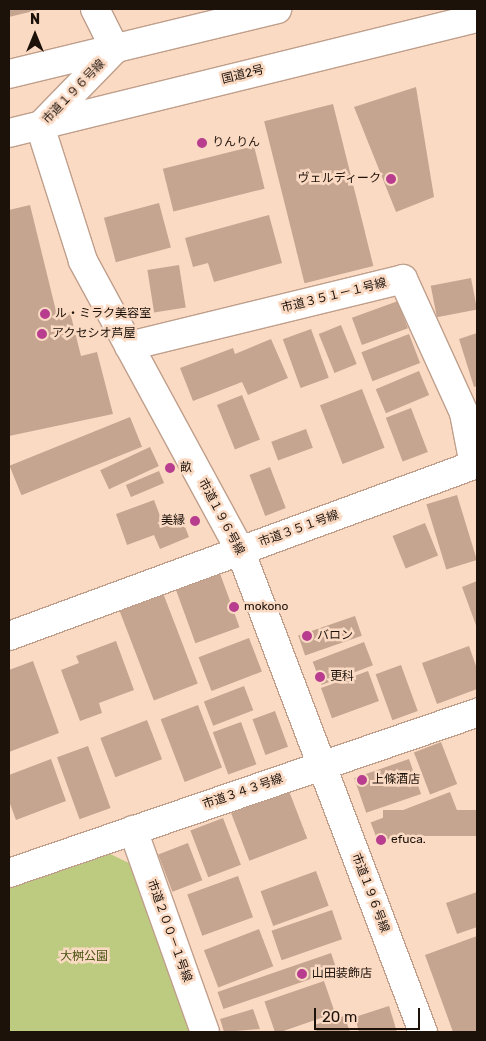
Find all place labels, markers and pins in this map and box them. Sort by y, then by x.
place label: りんりん [212,136,260,150]
marker: りんりん [196,137,208,149]
place label: ヴェルディーク [297,172,381,186]
marker: ヴェルディーク [385,173,397,185]
place label: ル・ミラク美容室 [55,307,151,321]
marker: ル・ミラク美容室 [39,308,51,320]
place label: アクセシオ芦屋 [52,327,136,341]
marker: アクセシオ芦屋 [36,328,48,340]
place label: 畝 [180,461,192,475]
marker: 畝 [164,462,176,474]
place label: 美縁 [161,514,185,528]
marker: 美縁 [189,515,201,527]
place label: mokono [244,600,289,614]
marker: mokono [228,601,240,613]
place label: バロン [317,629,353,643]
marker: バロン [301,630,313,642]
place label: 更科 [330,670,354,684]
marker: 更科 [314,671,326,683]
place label: 上條酒店 [372,773,420,787]
marker: 上條酒店 [356,774,368,786]
place label: efuca. [391,833,426,847]
marker: efuca. [375,834,387,846]
place label: 山田装飾店 [312,967,372,981]
marker: 山田装飾店 [296,968,308,980]

